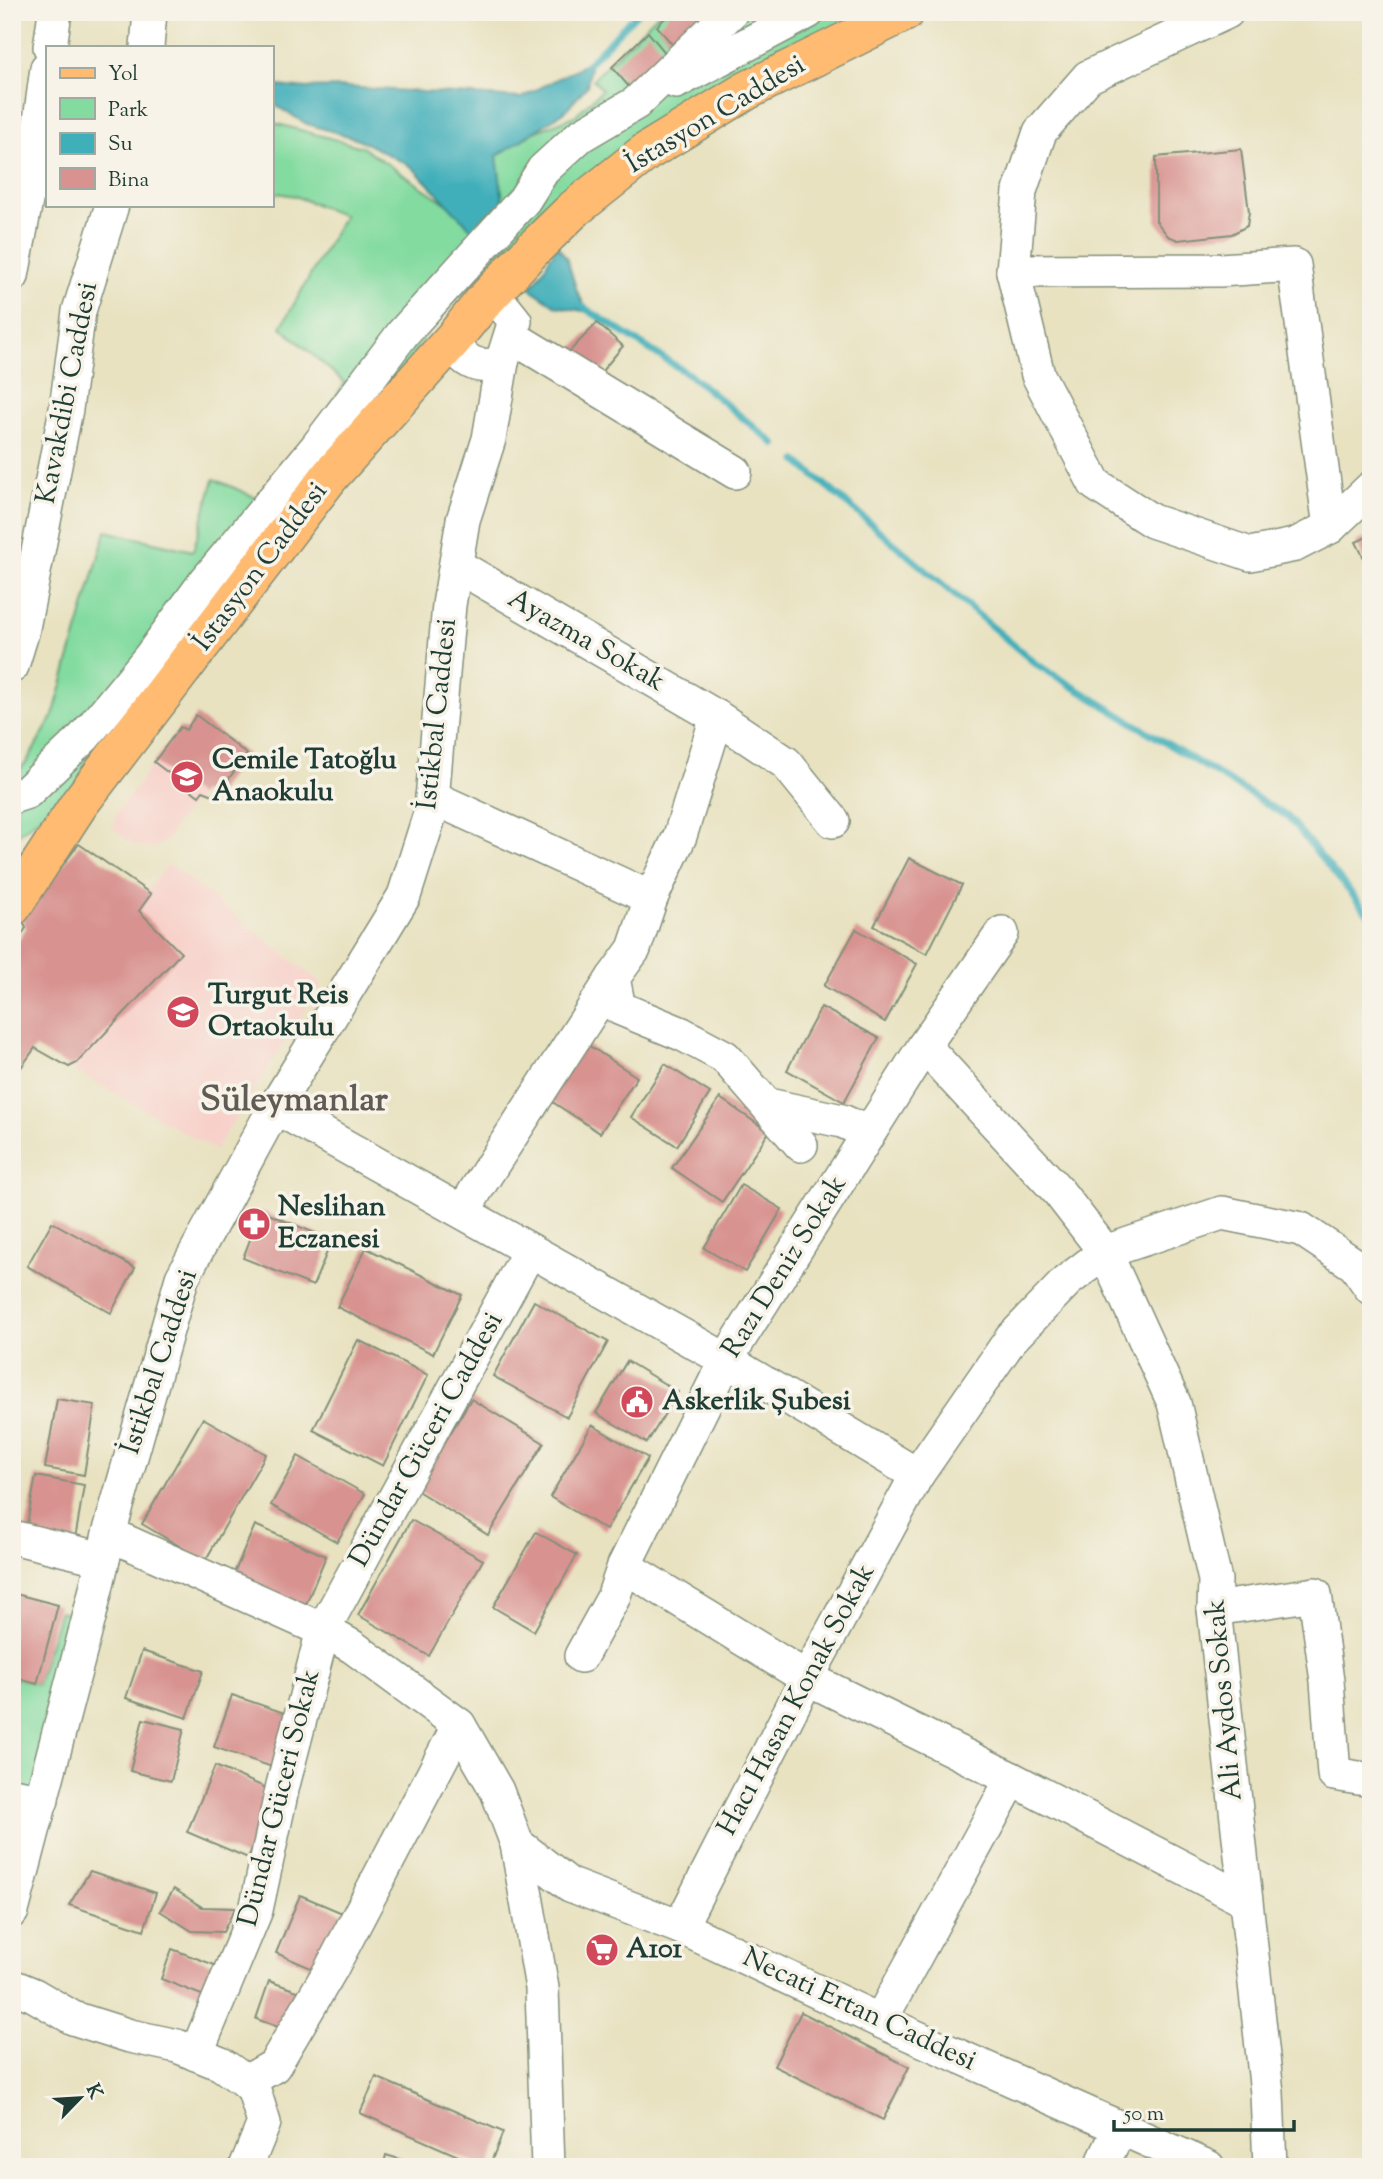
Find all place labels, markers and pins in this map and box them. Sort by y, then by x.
place label: Cemile Tatoğlu Anaokulu [212,741,397,813]
school or university icon: Cemile Tatoğlu Anaokulu [168,758,206,796]
place label: Turgut Reis Ortaokulu [208,976,348,1048]
school or university icon: Turgut Reis Ortaokulu [164,993,202,1031]
place label: Neslihan Eczanesi [278,1188,386,1260]
pharmacy icon: Neslihan Eczanesi [235,1205,273,1243]
place label: Askerlik Şubesi [662,1382,851,1422]
public building icon: Askerlik Şubesi [618,1383,656,1421]
place label: A101 [626,1930,683,1970]
supermarket icon: A101 [583,1931,621,1969]

